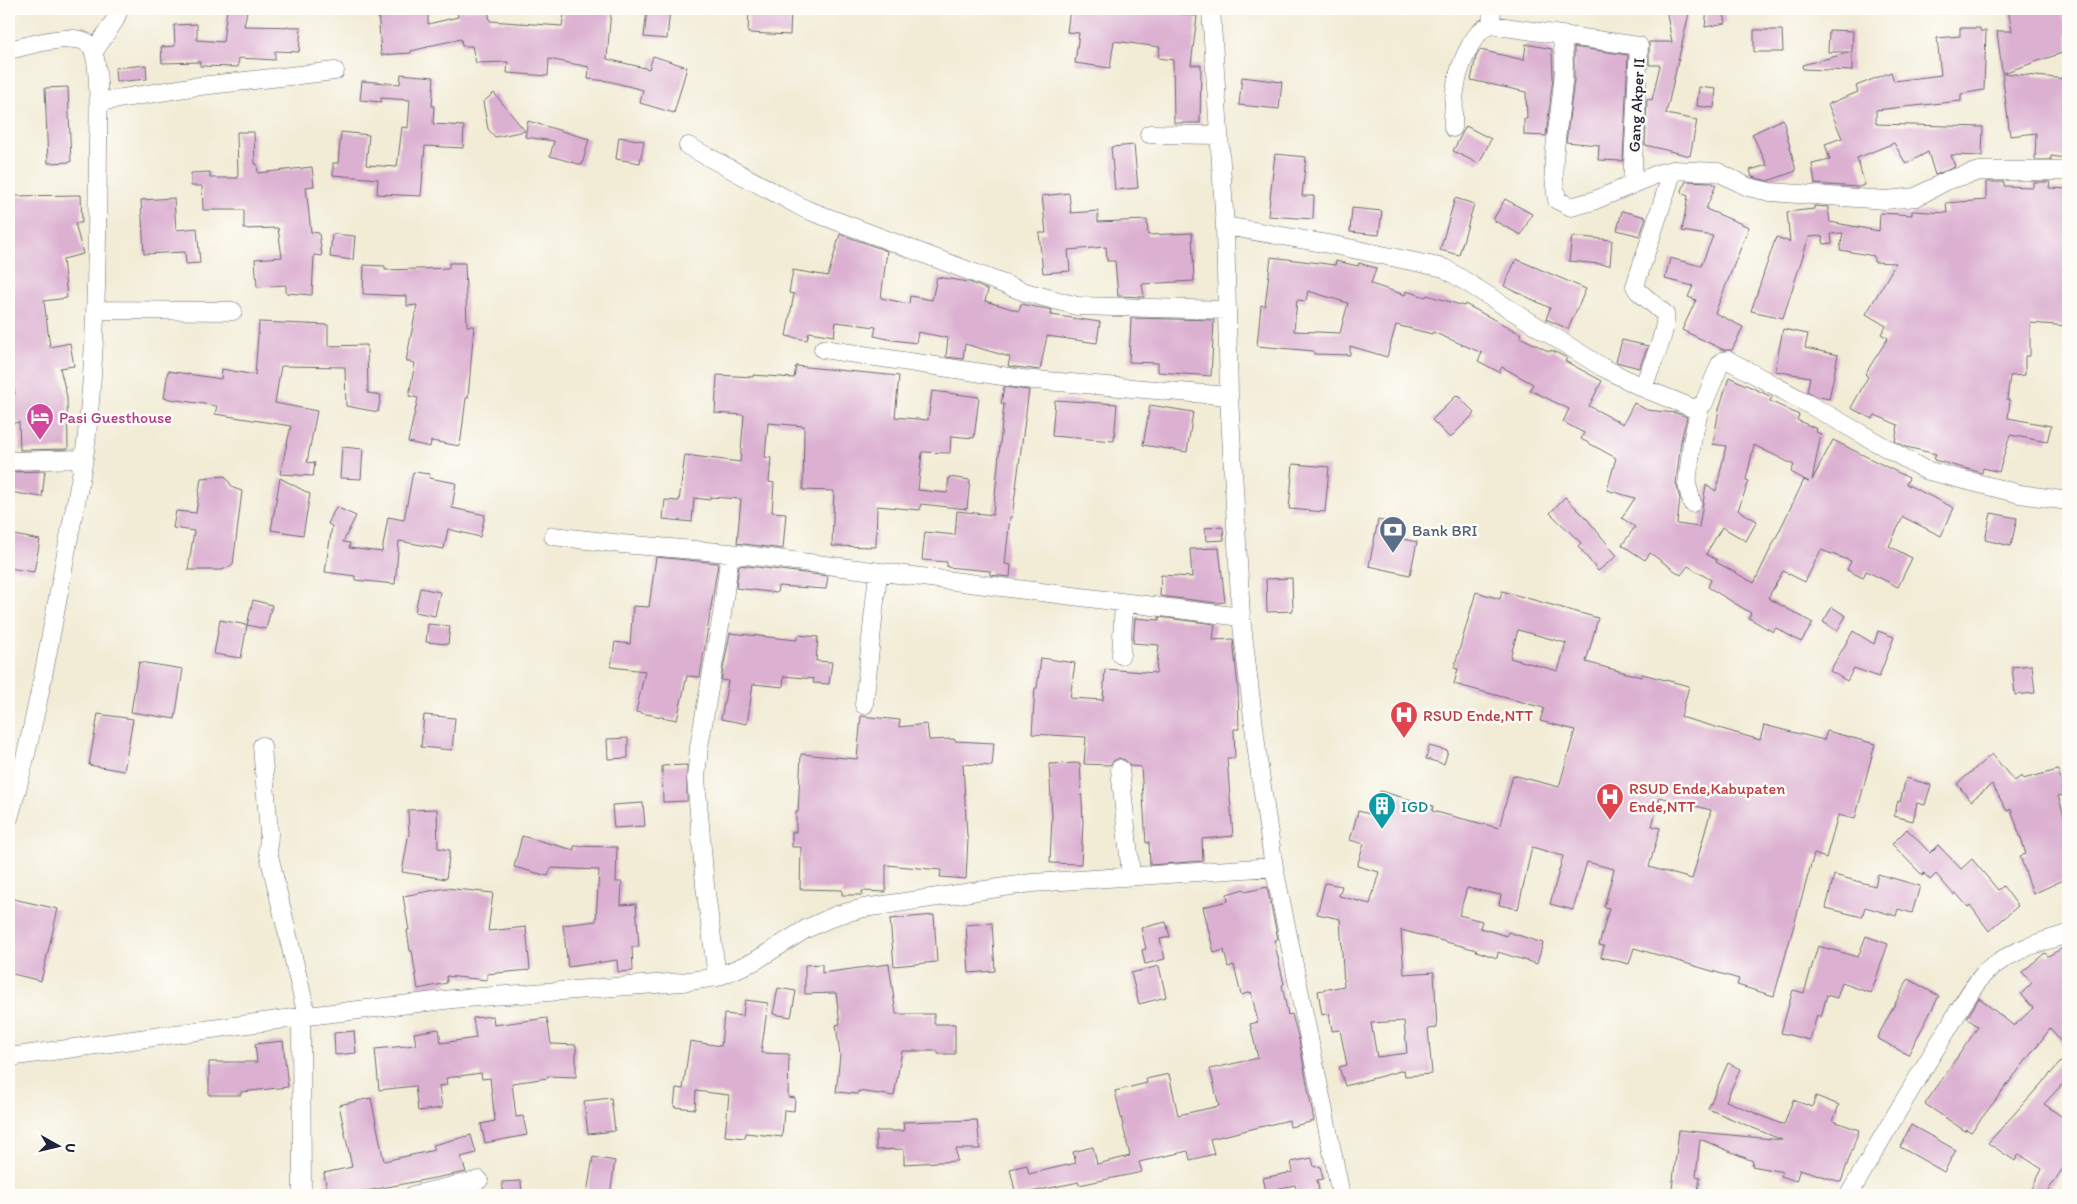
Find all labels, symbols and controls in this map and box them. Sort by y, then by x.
street label: Gang Akper II [1625,57,1648,153]
hotel icon: Pasi Guesthouse [25,402,55,441]
place label: Pasi Guesthouse [59,408,172,427]
bank icon: Bank BRI [1378,515,1408,554]
place label: Bank BRI [1412,521,1477,540]
hospital icon: RSUD Ende,NTT [1389,700,1419,739]
place label: RSUD Ende,NTT [1423,706,1533,725]
place label: RSUD Ende,Kabupaten Ende,NTT [1629,779,1785,816]
hospital icon: RSUD Ende,Kabupaten Ende,NTT [1595,782,1625,821]
building icon: IGD [1367,791,1397,830]
place label: IGD [1401,797,1428,816]
north arrow [32,1122,82,1172]
text: U [61,1142,79,1154]

